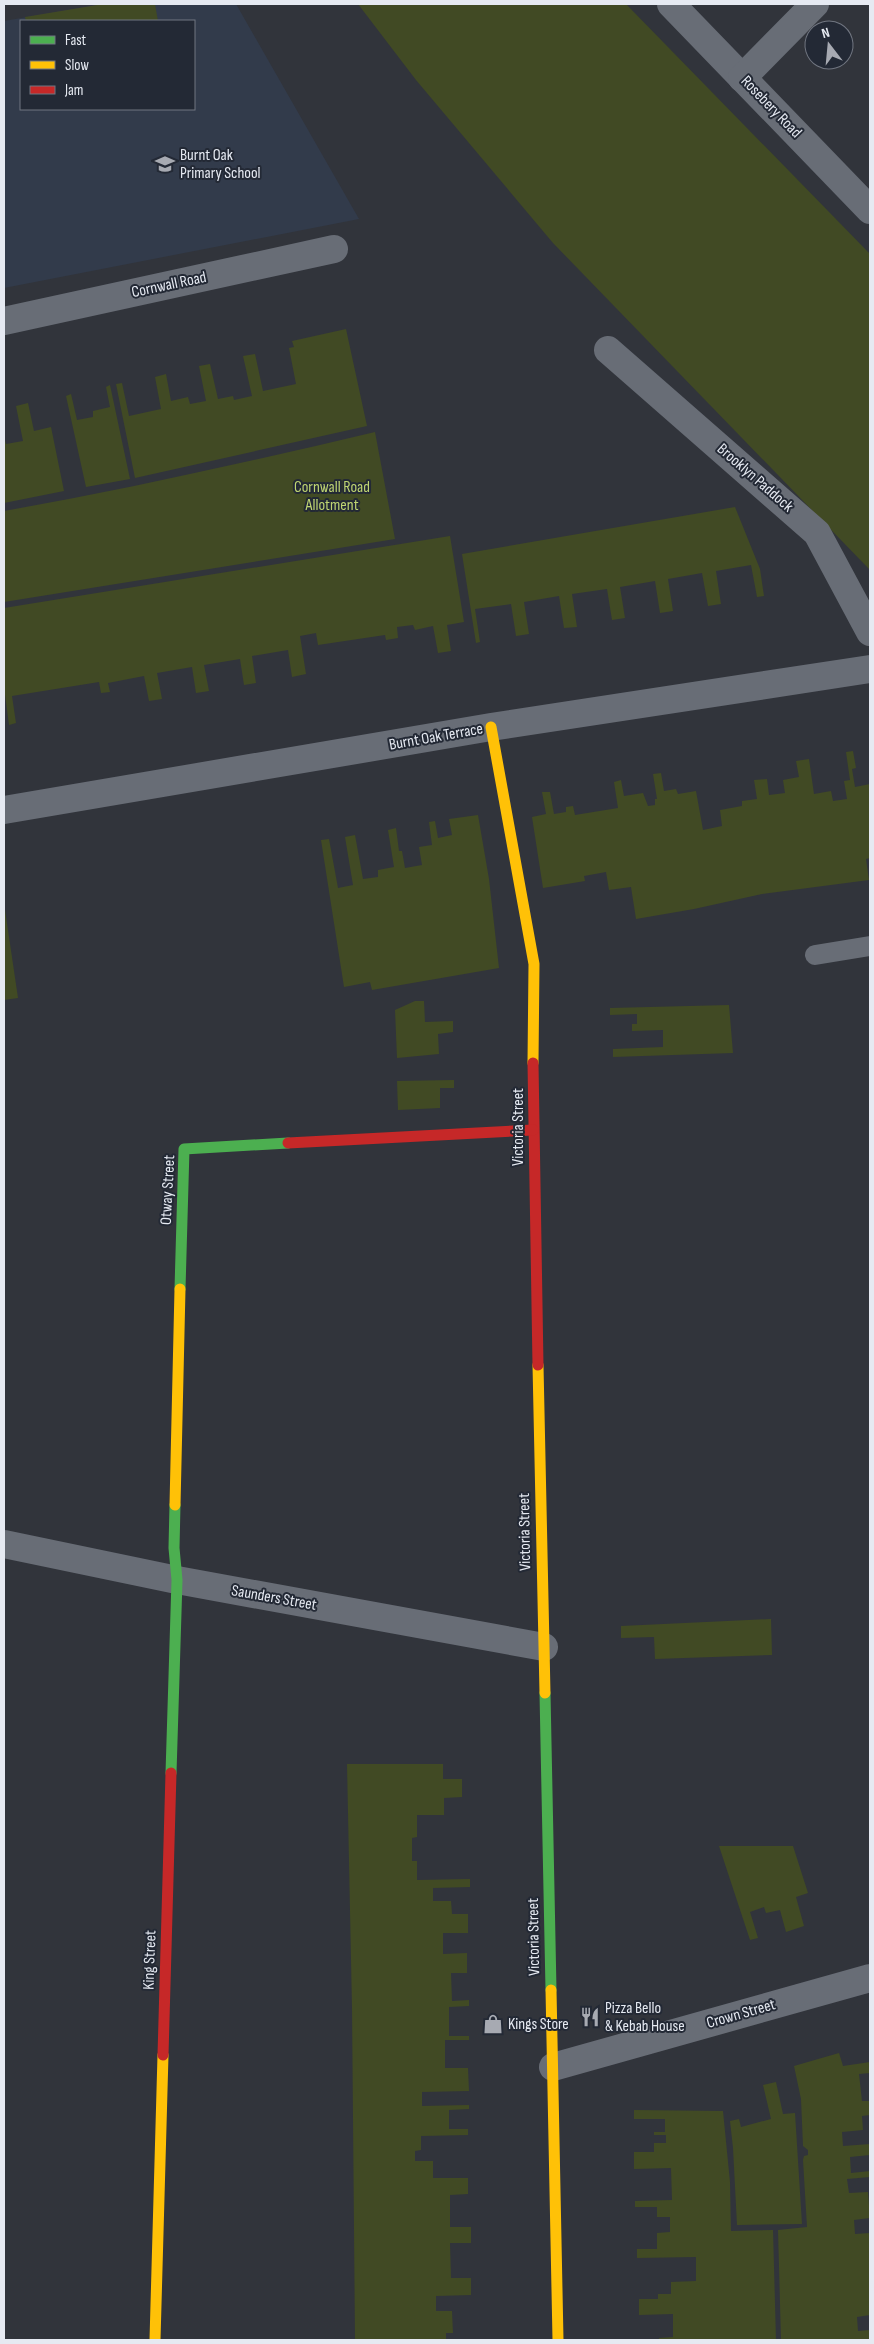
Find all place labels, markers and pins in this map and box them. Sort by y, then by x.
place label: Burnt Oak Primary School [180,146,261,183]
school or university icon: Burnt Oak Primary School [154,153,176,175]
place label: Pizza Bello & Kebab House [605,1999,685,2036]
restaurant icon: Pizza Bello & Kebab House [579,2006,601,2028]
shop icon: Kings Store [482,2013,504,2035]
place label: Kings Store [508,2015,569,2034]

